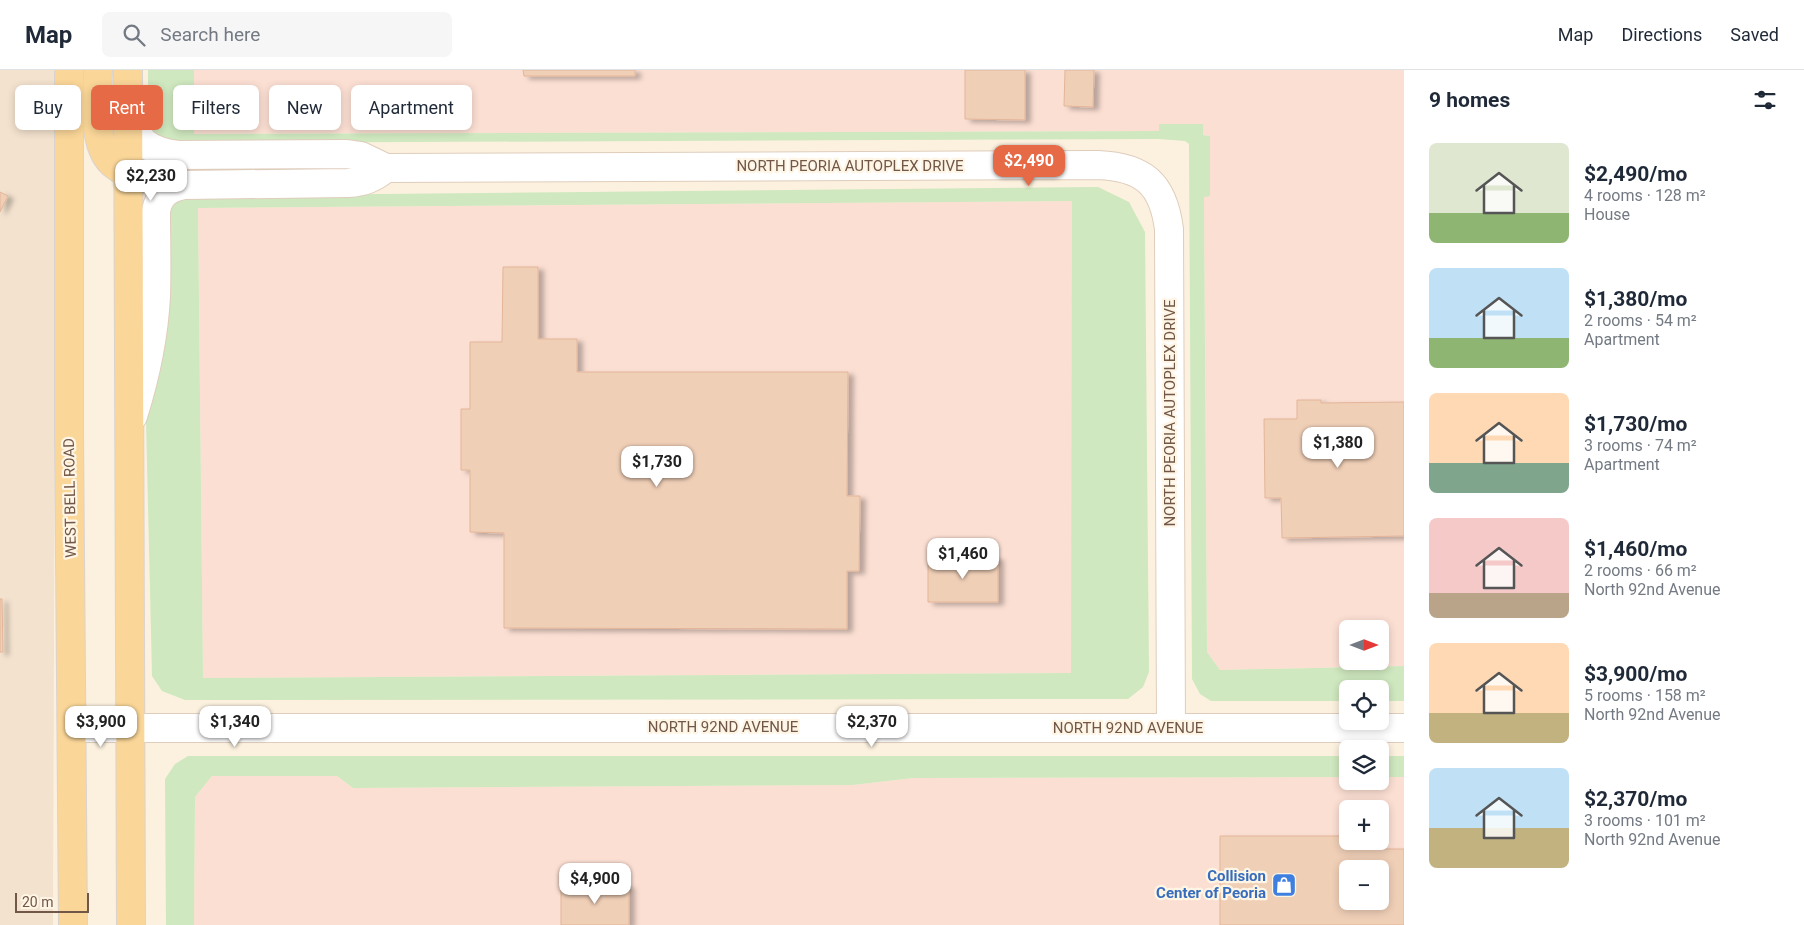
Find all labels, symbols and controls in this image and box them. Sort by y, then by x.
search box [102,12,452,57]
text: Map [25,21,72,49]
icon: search [120,21,148,49]
text: Search here [160,23,260,46]
text: Map [1558,24,1593,45]
text: Directions [1621,24,1702,45]
text: Saved [1730,24,1779,45]
chip: Buy [15,85,81,130]
chip: Rent [91,85,163,130]
chip: Filters [173,85,259,130]
chip: New [269,85,341,130]
chip: Apartment [351,85,472,130]
icon: filters [1751,86,1779,114]
text: 9 homes [1429,88,1510,112]
pin: $2,490 [988,144,1070,187]
text: $2,490 [1004,151,1054,170]
street label: NORTH PEORIA AUTOPLEX DRIVE [736,157,964,175]
pin: $2,230 [110,160,192,202]
text: $2,490/mo [1584,162,1687,186]
icon: home [1469,163,1529,223]
text: $2,230 [126,166,176,185]
text: 4 rooms · 128 m² [1584,186,1706,205]
text: House [1584,205,1630,224]
text: $1,380/mo [1584,287,1687,311]
icon: home [1469,288,1529,348]
street label: NORTH PEORIA AUTOPLEX DRIVE [1161,299,1179,527]
text: 2 rooms · 54 m² [1584,311,1697,330]
text: Apartment [1584,330,1660,349]
text: $1,730/mo [1584,412,1687,436]
icon: home [1469,413,1529,473]
pin: $1,380 [1297,426,1379,469]
text: $1,380 [1313,433,1363,452]
text: 3 rooms · 74 m² [1584,436,1697,455]
street label: WEST BELL ROAD [60,438,80,558]
pin: $1,730 [616,446,698,488]
text: $1,730 [632,452,682,471]
text: Apartment [1584,455,1660,474]
text: $1,460/mo [1584,537,1687,561]
pin: $1,460 [922,538,1004,580]
icon: home [1469,538,1529,598]
text: $1,460 [938,544,988,563]
text: 2 rooms · 66 m² [1584,561,1697,580]
text: North 92nd Avenue [1584,580,1721,599]
north arrow [1339,620,1389,670]
map controls [1339,620,1389,910]
text: $3,900/mo [1584,662,1687,686]
icon: home [1469,663,1529,723]
button: locate [1339,680,1389,730]
text: 5 rooms · 158 m² [1584,686,1706,705]
text: North 92nd Avenue [1584,705,1721,724]
pin: $3,900 [60,706,142,748]
pin: $1,340 [194,706,276,748]
pin: $2,370 [831,706,913,748]
text: $3,900 [76,712,126,731]
text: $1,340 [210,712,260,731]
text: $2,370 [847,712,897,731]
street label: NORTH 92ND AVENUE [648,718,799,736]
street label: NORTH 92ND AVENUE [1053,719,1204,737]
button: layers [1339,740,1389,790]
text: $2,370/mo [1584,787,1687,811]
icon: home [1469,788,1529,848]
button: + [1339,800,1389,850]
text: 3 rooms · 101 m² [1584,811,1706,830]
text: North 92nd Avenue [1584,830,1721,849]
button: − [1339,860,1389,910]
pin: $4,900 [554,862,636,905]
place label: Collision Center of Peoria [1156,867,1266,902]
text: $4,900 [570,869,620,888]
shop icon: Collision Center of Peoria [1271,872,1297,898]
scale bar [15,890,89,913]
text: 20 m [22,894,54,910]

